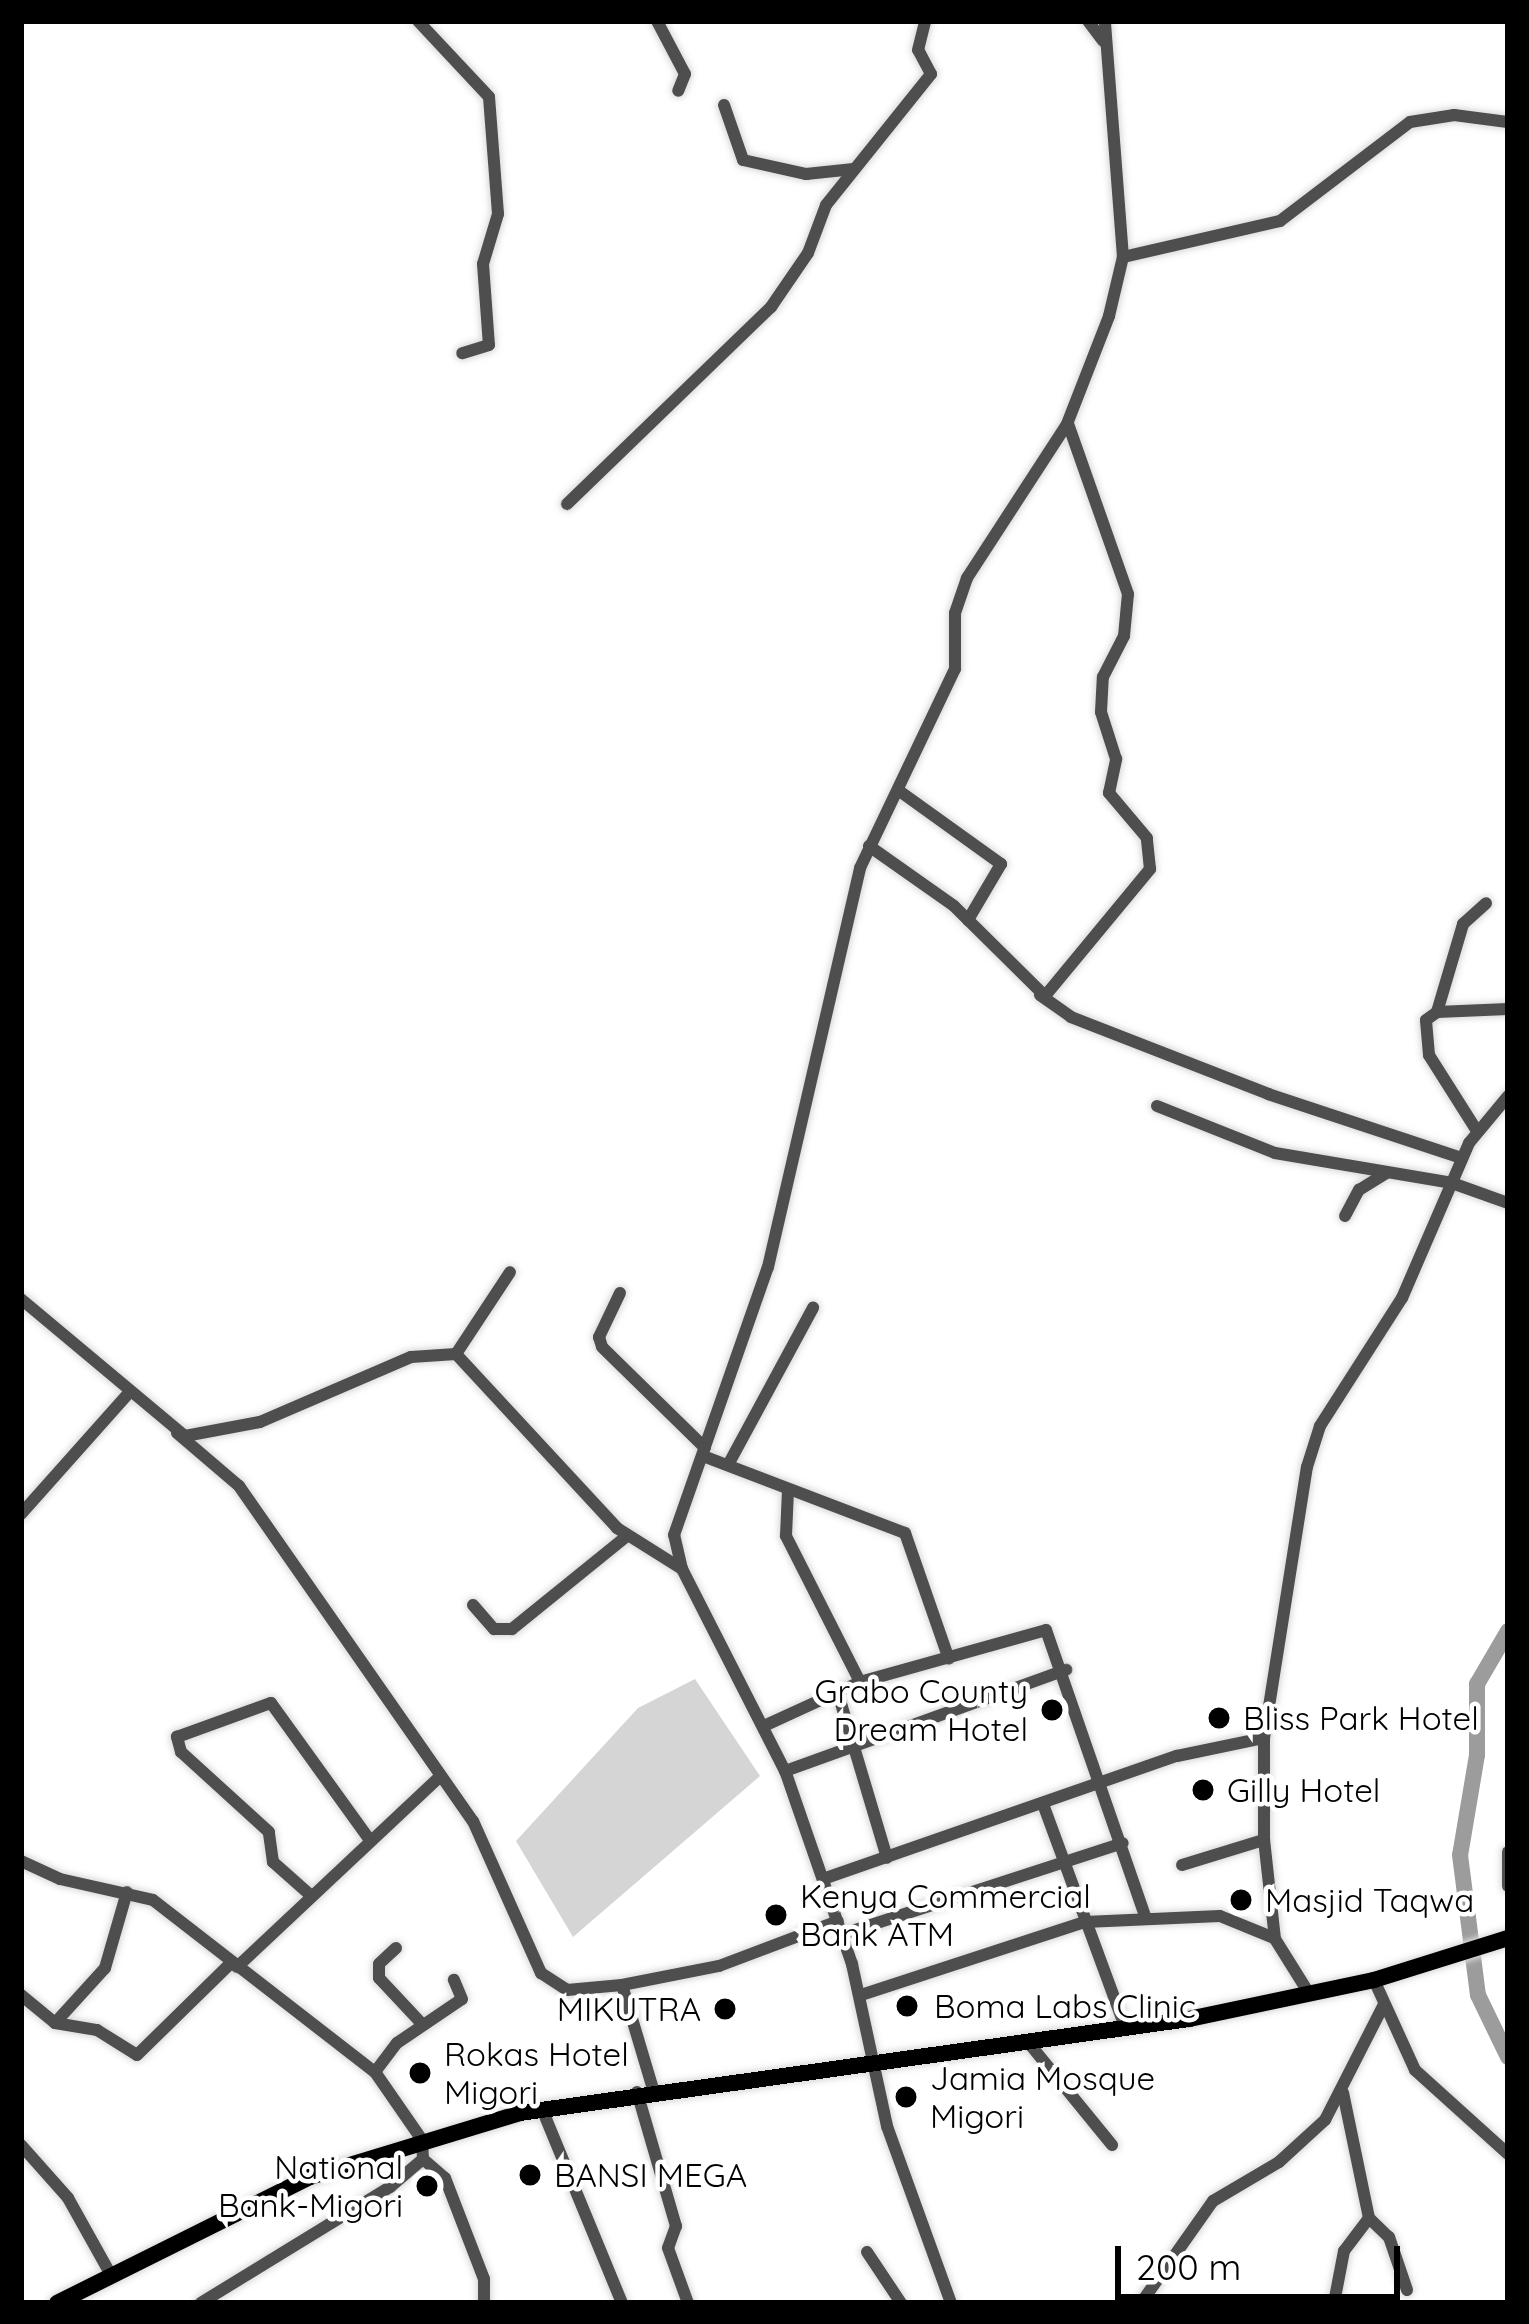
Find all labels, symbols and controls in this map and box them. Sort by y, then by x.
place label: Grabo County Dream Hotel [815,1671,1028,1749]
marker: Grabo County Dream Hotel [1039,1697,1065,1723]
place label: Bliss Park Hotel [1243,1698,1479,1738]
marker: Bliss Park Hotel [1206,1705,1232,1731]
place label: Gilly Hotel [1227,1770,1380,1810]
marker: Gilly Hotel [1190,1777,1216,1803]
place label: Kenya Commercial Bank ATM [800,1876,1091,1954]
place label: Masjid Taqwa [1265,1880,1474,1920]
marker: Masjid Taqwa [1228,1887,1254,1913]
marker: Kenya Commercial Bank ATM [763,1902,789,1928]
place label: Boma Labs Clinic [934,1986,1196,2026]
place label: MIKUTRA [557,1989,701,2029]
marker: Boma Labs Clinic [891,1990,923,2022]
marker: MIKUTRA [712,1996,738,2022]
place label: Rokas Hotel Migori [444,2034,629,2112]
place label: Jamia Mosque Migori [930,2058,1155,2136]
marker: Rokas Hotel Migori [407,2060,433,2086]
marker: Jamia Mosque Migori [893,2084,919,2110]
place label: National Bank-Migori [218,2147,403,2225]
place label: BANSI MEGA [554,2155,747,2195]
marker: BANSI MEGA [517,2162,543,2188]
marker: National Bank-Migori [414,2173,440,2199]
scale bar [1121,2222,1406,2296]
text: 200 m [1136,2244,1241,2289]

